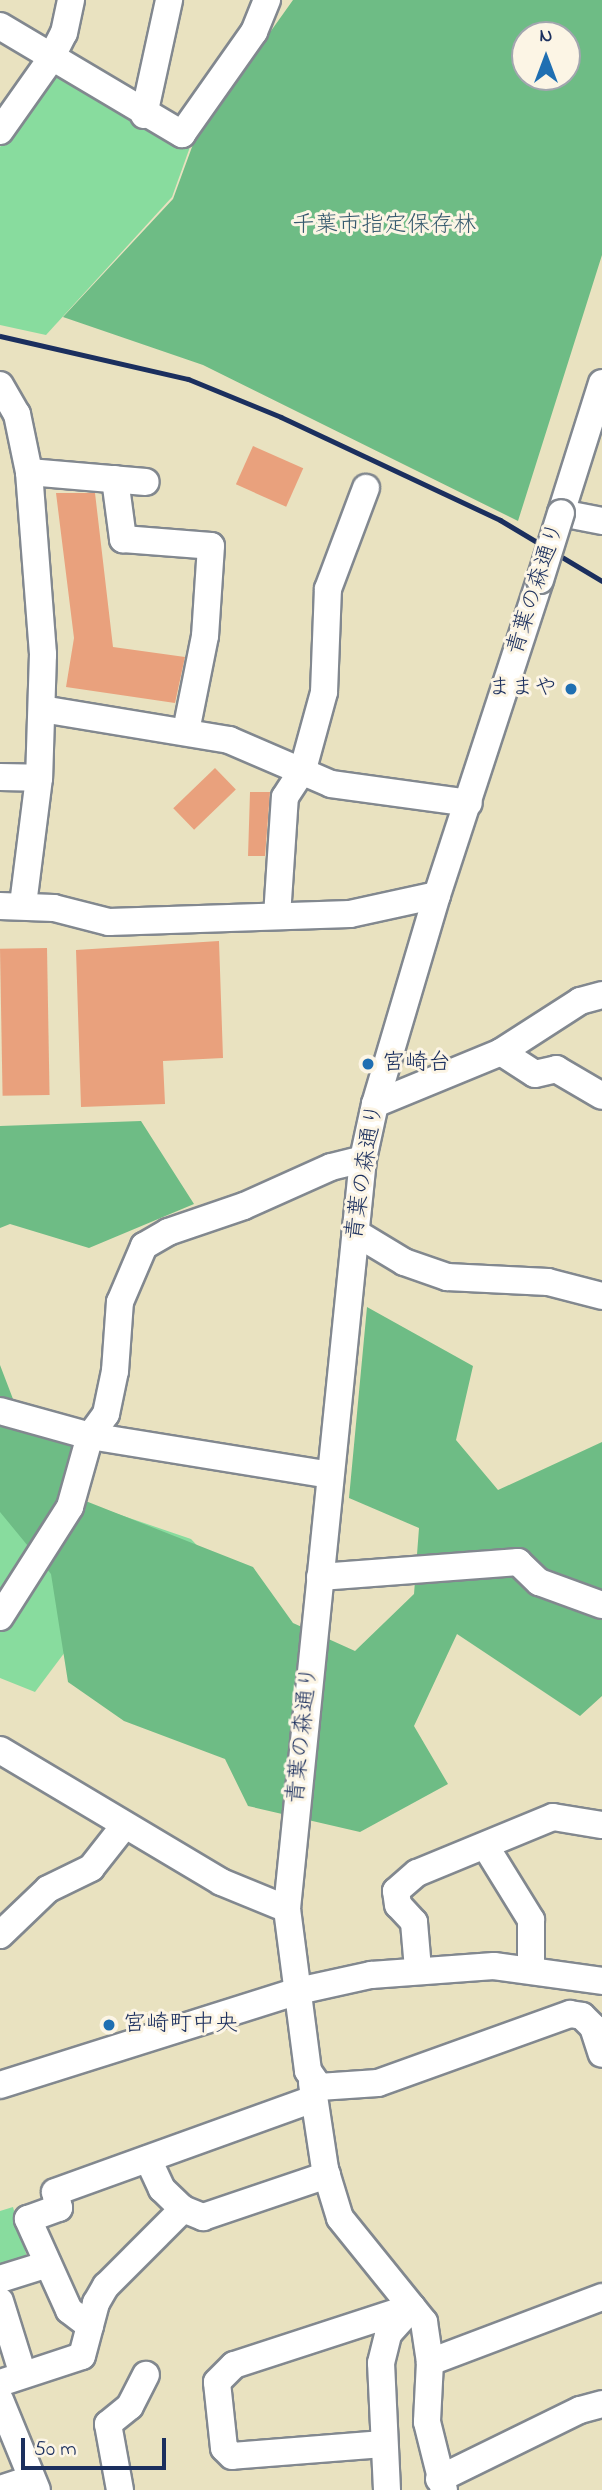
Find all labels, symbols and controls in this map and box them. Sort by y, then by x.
north arrow [511,21,581,91]
text: N [540,23,552,50]
park label: 千葉市指定保存林 [292,212,476,240]
street label: 青葉の森通り [503,519,571,659]
place label: ままや [488,675,557,703]
marker: ままや [563,681,579,697]
place label: 宮崎台 [382,1050,451,1078]
marker: 宮崎台 [360,1056,376,1072]
street label: 青葉の森通り [342,1102,390,1242]
street label: 青葉の森通り [283,1665,325,1805]
place label: 宮崎町中央 [123,2011,238,2039]
marker: 宮崎町中央 [101,2017,117,2033]
scale bar [24,2424,170,2468]
text: 50 m [34,2435,77,2465]

